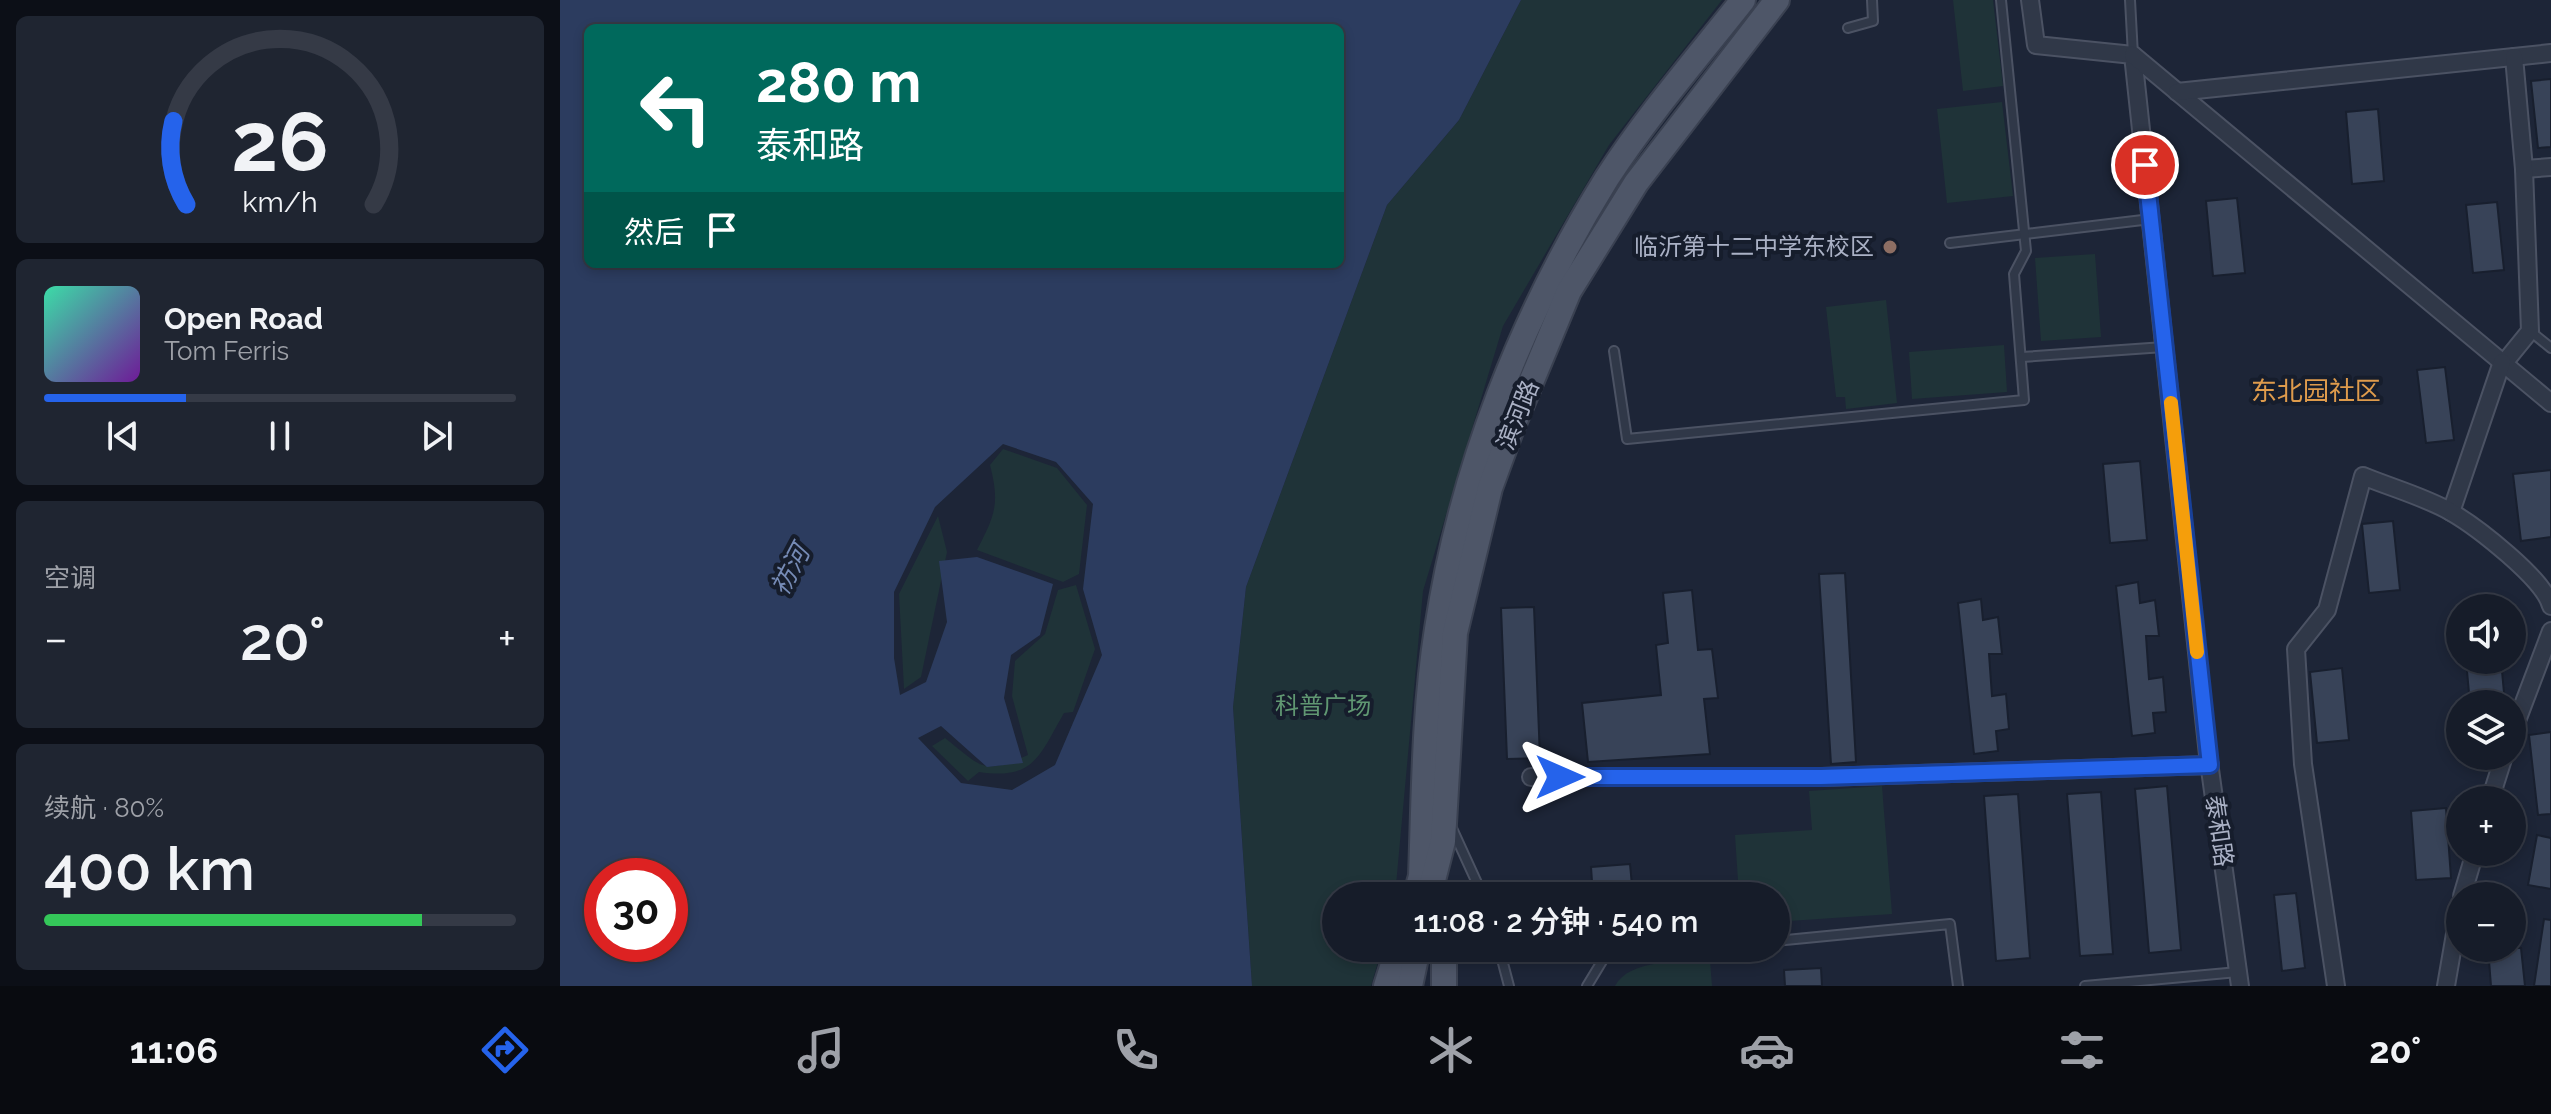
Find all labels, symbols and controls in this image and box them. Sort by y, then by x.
text: 280 m [756,49,921,115]
icon: left [624,56,728,160]
text: 26 [231,93,329,190]
text: 泰和路 [756,124,864,166]
pin [2111,131,2179,199]
icon: arrive [2123,143,2167,187]
text: km/h [242,185,318,219]
icon: arrive [700,208,744,252]
text: 然后 [624,215,684,250]
place label: 临沂第十二中学东校区 [1634,232,1874,261]
marker: 临沂第十二中学东校区 [1881,238,1899,256]
text: Open Road [164,301,323,336]
text: Tom Ferris [164,336,289,366]
street label: 滨河路 [1491,376,1544,454]
district label: 东北园社区 [2251,376,2381,406]
icon: previous [101,414,145,458]
icon: pause [258,414,302,458]
icon: next [415,414,459,458]
water label: 祊河 [765,536,818,600]
text: 空调 [44,563,96,593]
map controls [2446,594,2526,962]
button: sound [2446,594,2526,674]
text: 20° [240,604,325,674]
text: − [44,613,68,664]
text: + [498,613,516,664]
button: layers [2446,690,2526,770]
park label: 科普广场 [1275,691,1371,720]
position arrow [1518,735,1602,819]
button: + [2446,786,2526,866]
text: 续航 · 80% [44,793,164,823]
street label: 泰和路 [2200,793,2239,869]
text: 400 km [44,834,255,904]
speed limit sign: 30 [584,858,688,962]
button: − [2446,882,2526,962]
text: 11:08 · 2 分钟 · 540 m [1414,904,1698,939]
icon: directions [477,1022,533,1078]
icon: music [793,1022,849,1078]
icon: phone [1108,1022,1164,1078]
icon: climate [1423,1022,1479,1078]
icon: car [1739,1022,1795,1078]
icon: filters [2054,1022,2110,1078]
text: 11:06 [130,1029,218,1071]
text: 20° [2369,1029,2421,1071]

